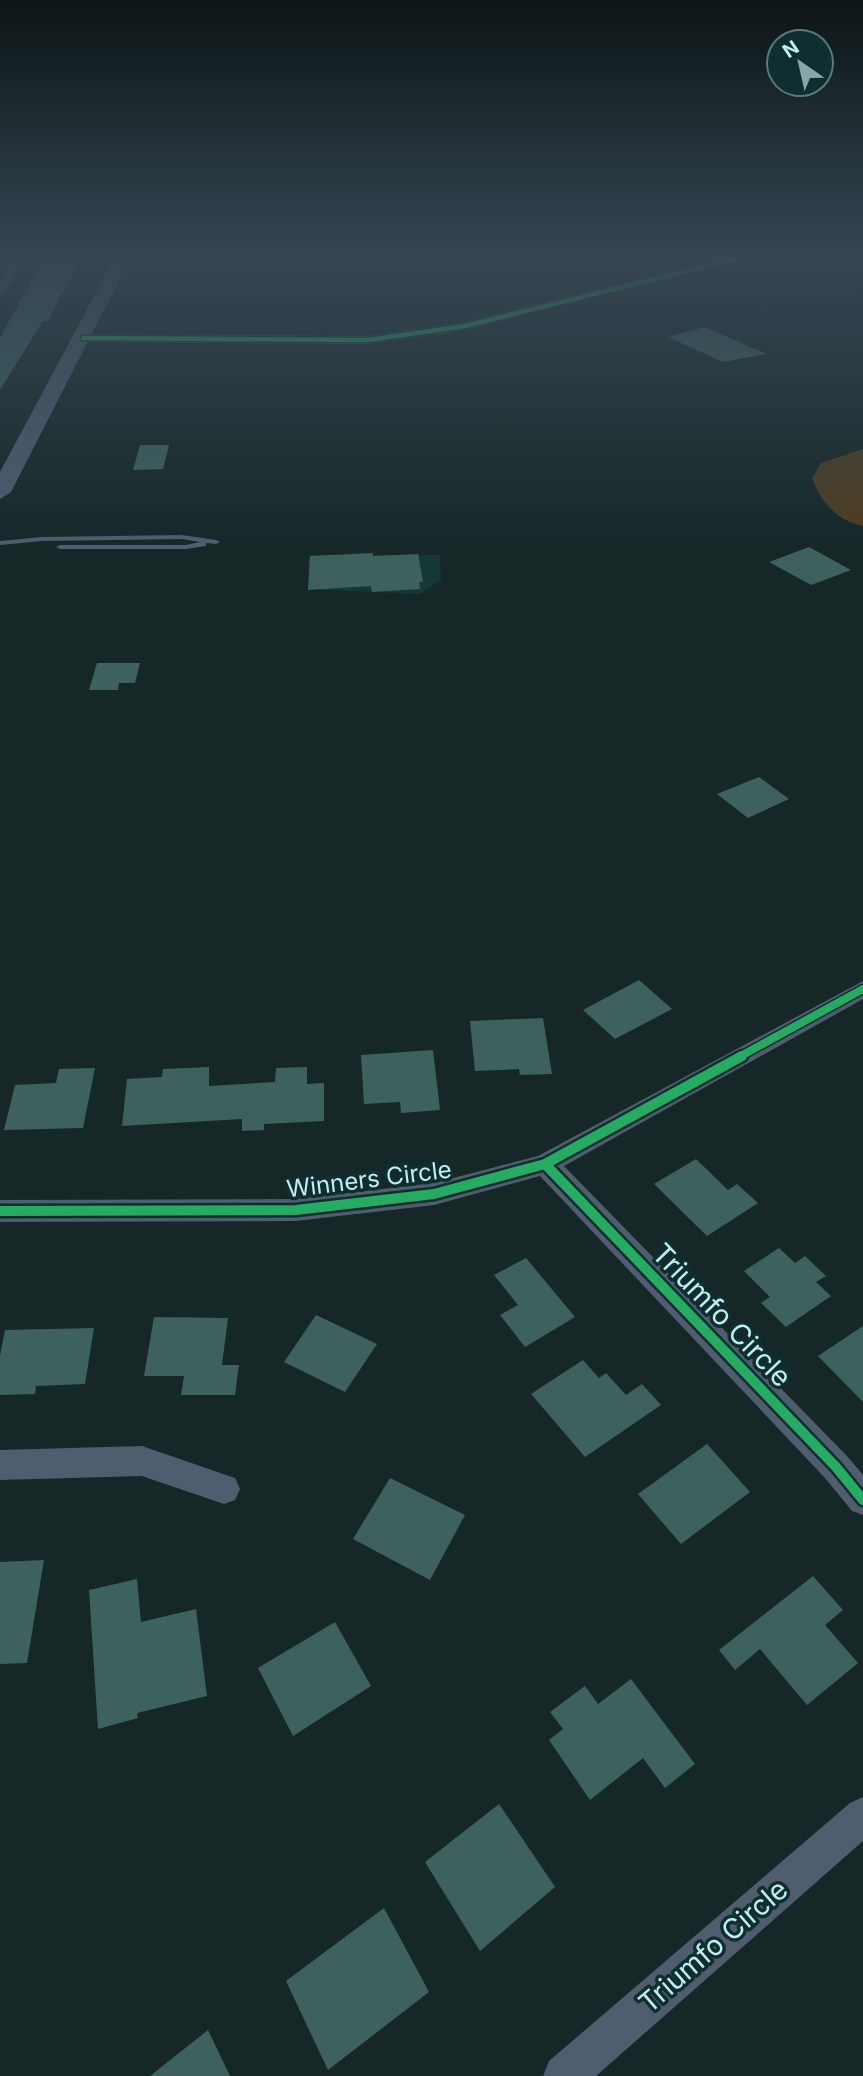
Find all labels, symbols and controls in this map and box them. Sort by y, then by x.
north arrow [765,28,835,98]
text: N [778,36,803,63]
street label: Winners Circle [285,1155,453,1203]
street label: Triumfo Circle [645,1236,799,1394]
street label: Triumfo Circle [632,1872,794,2020]

